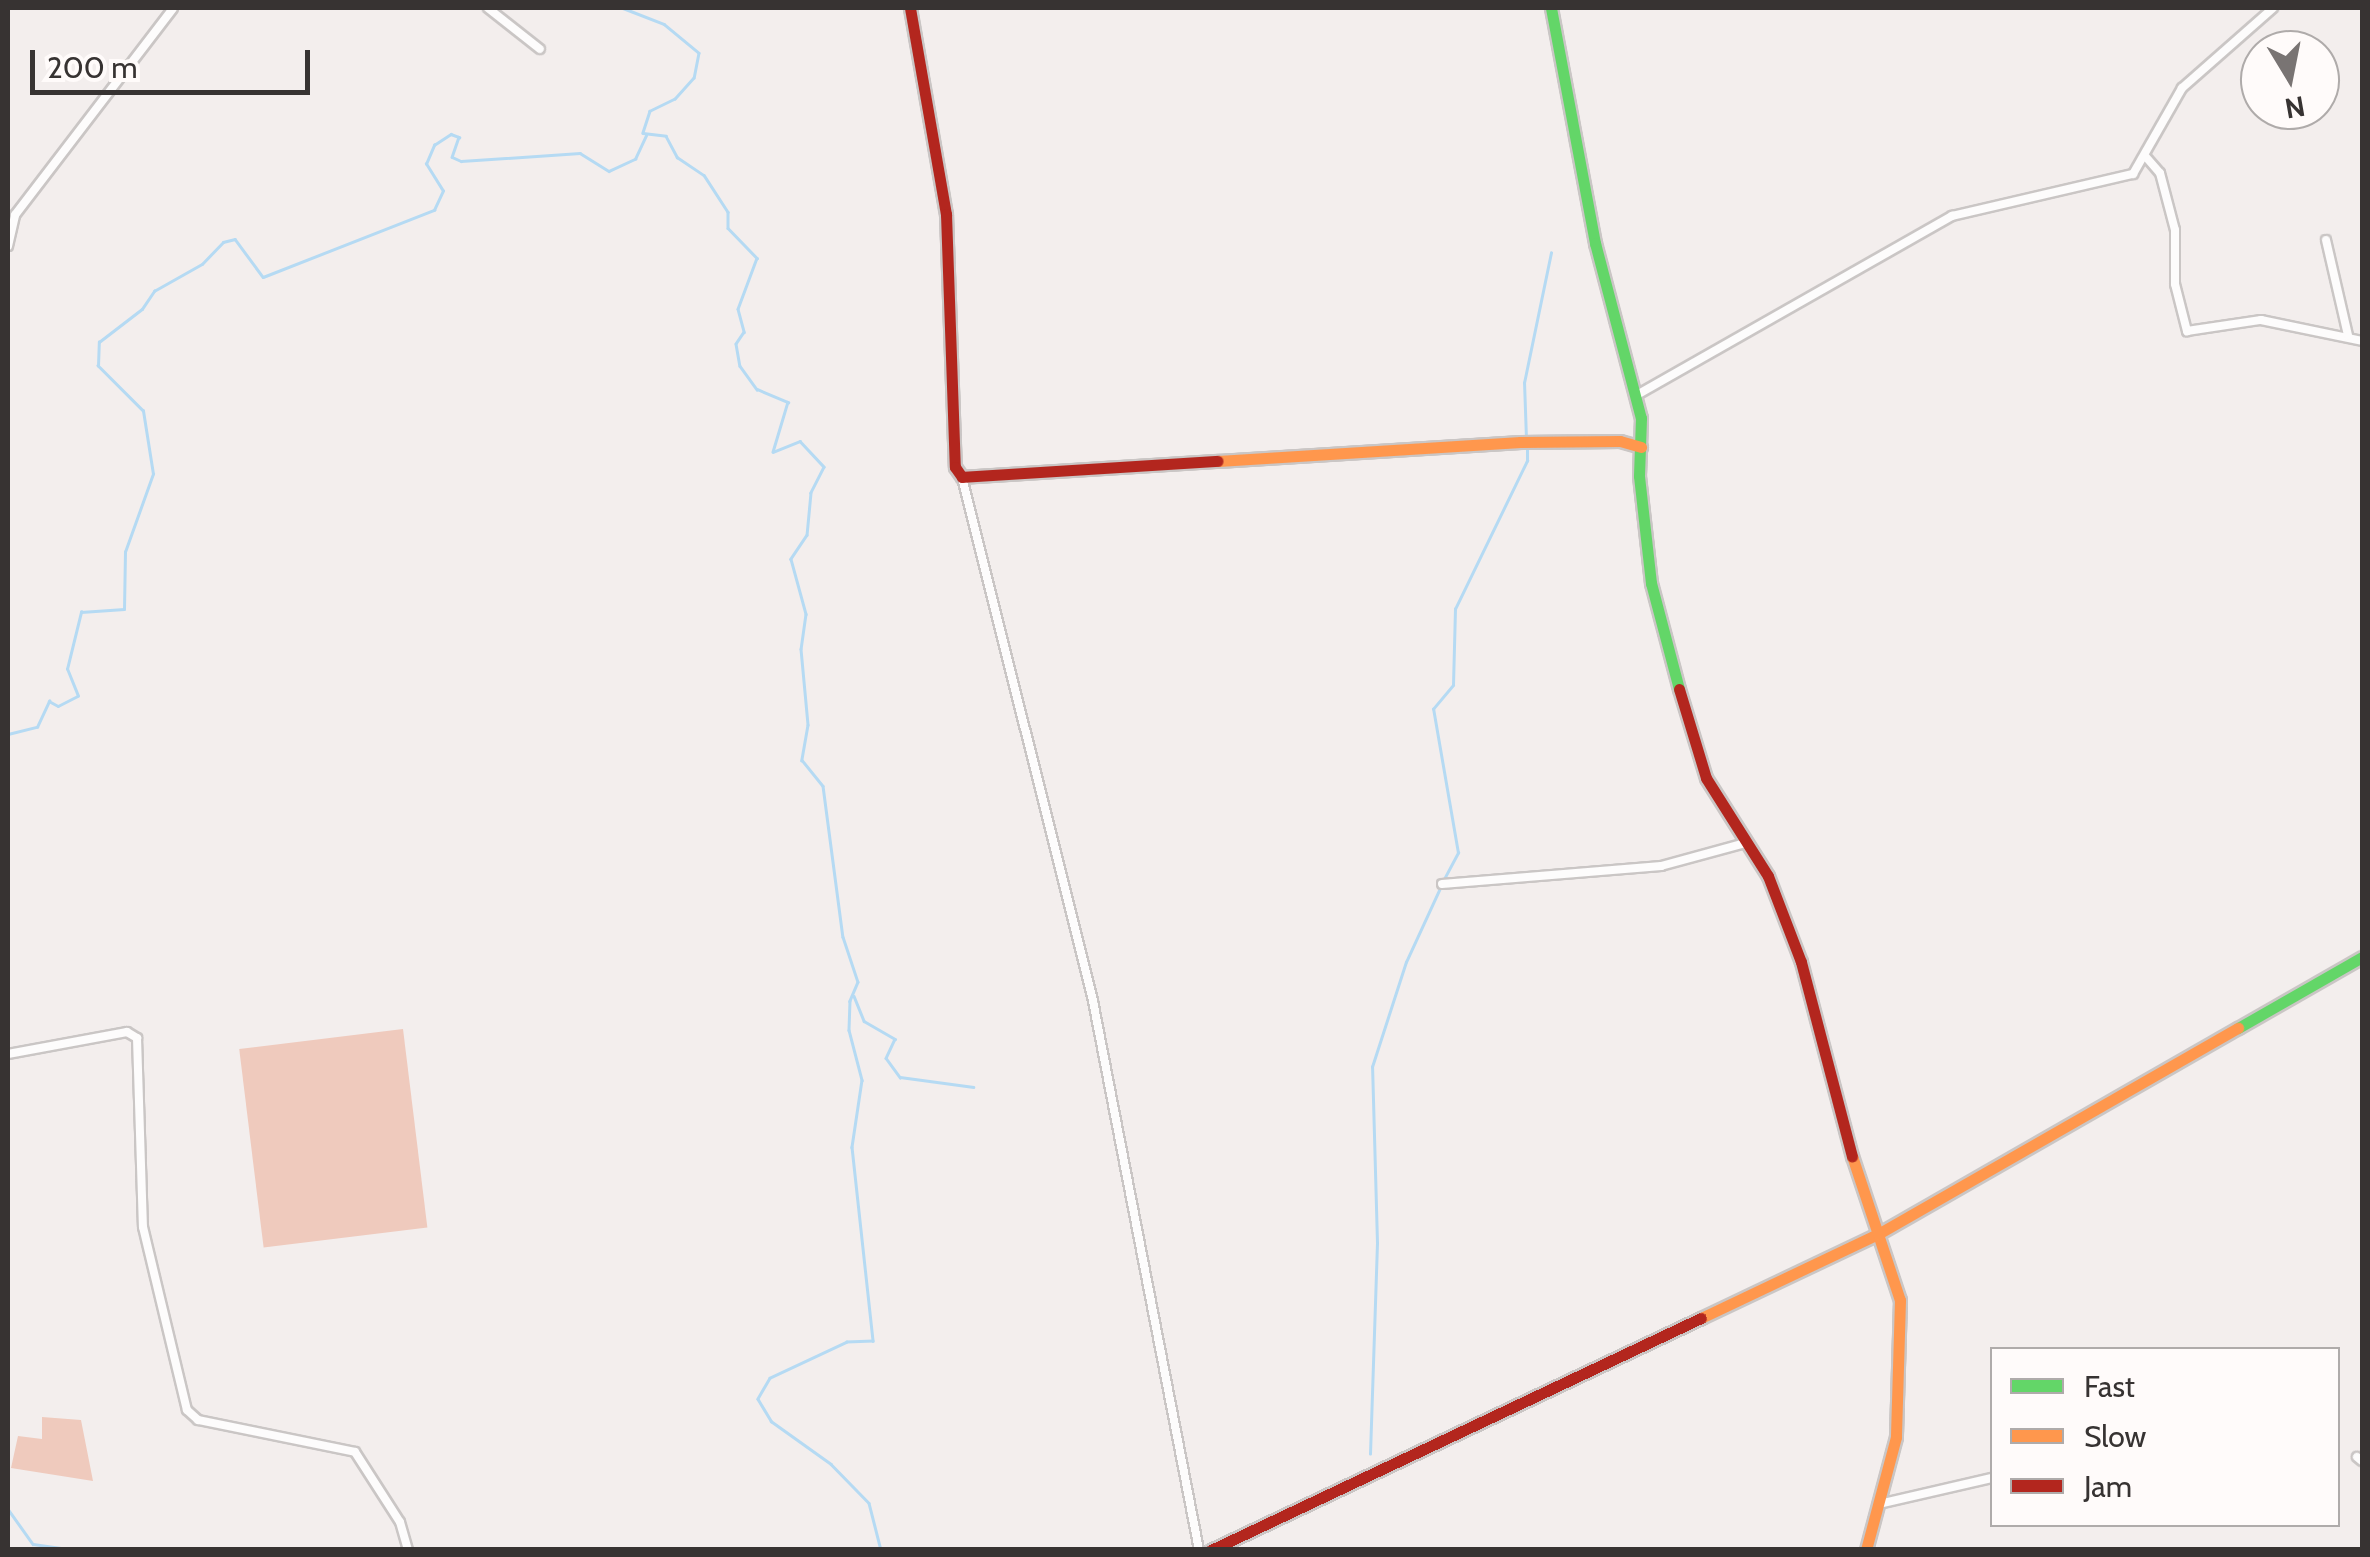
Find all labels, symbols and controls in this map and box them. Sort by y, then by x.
scale bar [35,30,315,92]
north arrow [2240,30,2340,130]
text: 200 m [47,49,138,86]
text: N [2282,89,2308,126]
legend [1990,1347,2340,1527]
text: Fast [2084,1368,2135,1405]
text: Slow [2084,1418,2146,1455]
text: Jam [2084,1468,2132,1505]

